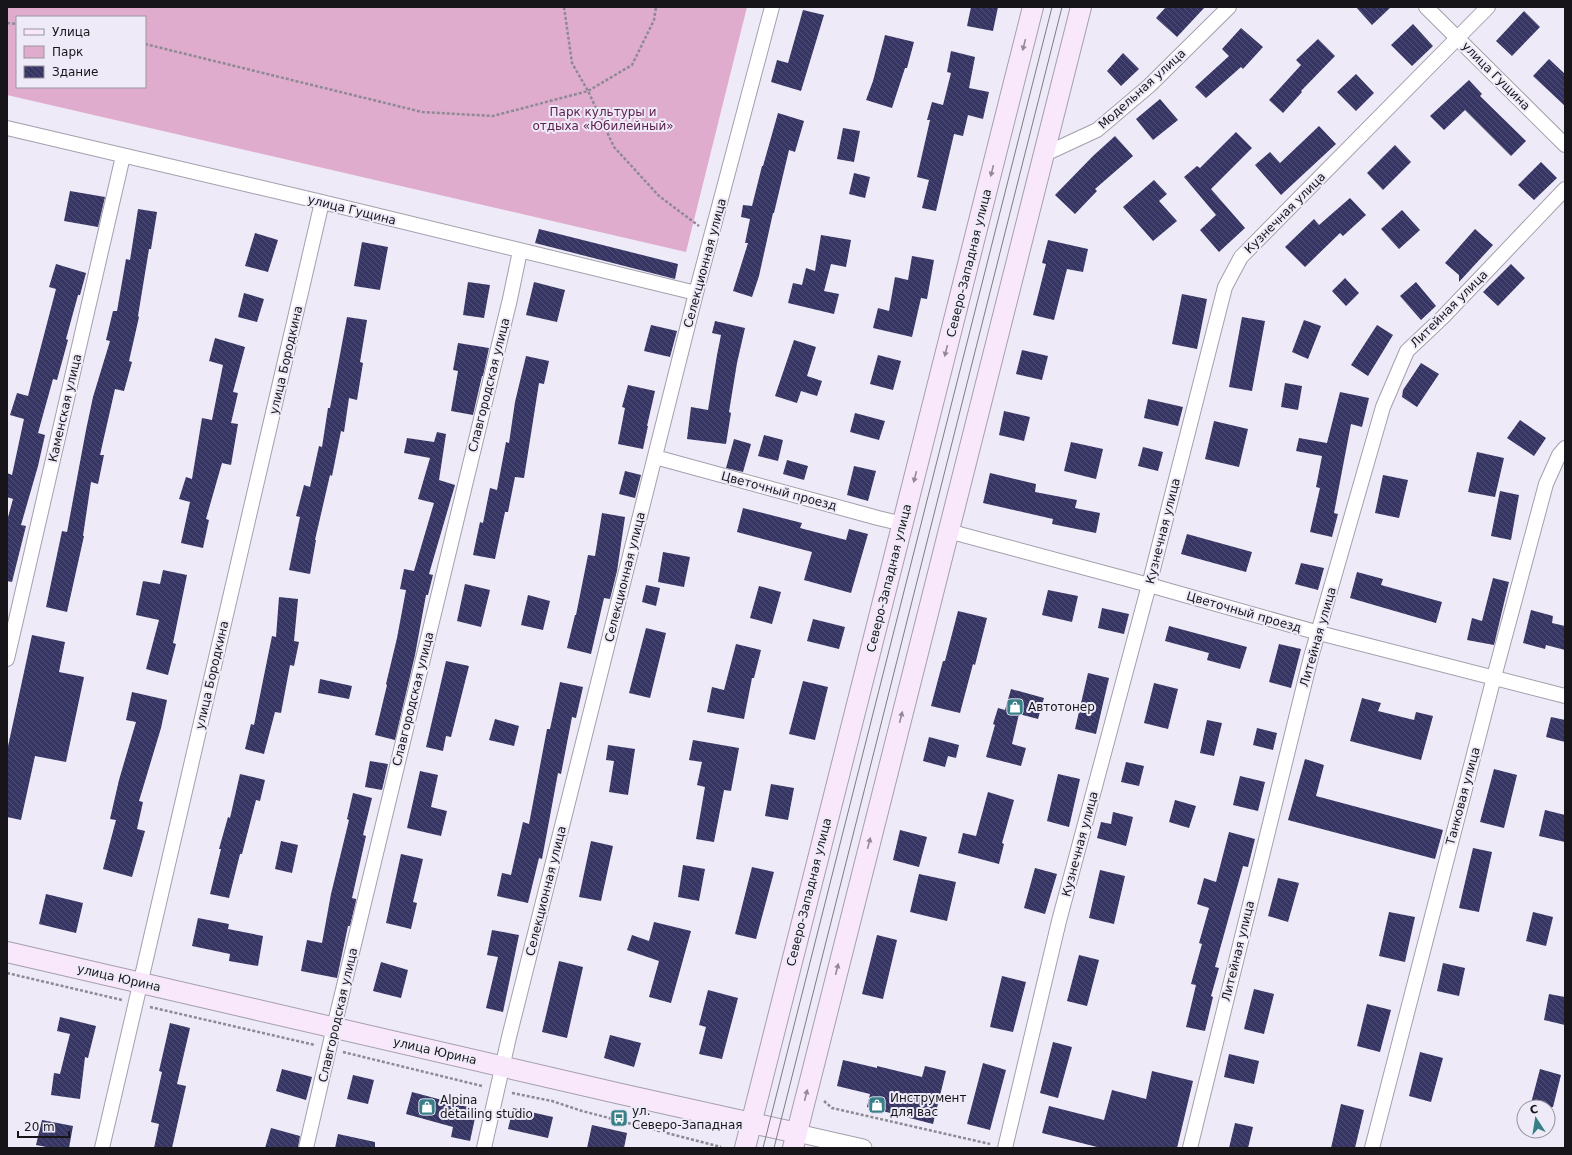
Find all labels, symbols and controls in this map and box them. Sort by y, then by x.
legend [16,16,146,88]
text: Улица [52,25,90,39]
one-way arrow [1020,39,1026,51]
street label: улица Гущина [1459,39,1533,113]
text: Парк [52,45,83,59]
street label: Модельная улица [1096,46,1188,132]
text: Здание [52,65,98,79]
park label: Парк культуры и отдыха «Юбилейный» [532,105,674,133]
one-way arrow [989,165,995,177]
street label: Кузнечная улица [1242,170,1328,256]
street label: Северо-Западная улица [944,187,994,339]
street label: улица Гущина [306,192,398,228]
street label: Селекционная улица [681,197,729,329]
street label: Литейная улица [1408,268,1490,350]
street label: улица Бородкина [267,304,305,416]
street label: Славгородская улица [466,317,512,453]
one-way arrow [943,345,949,357]
street label: Каменская улица [46,353,84,463]
street label: Цветочный проезд [720,469,838,513]
one-way arrow [911,471,917,483]
street label: Кузнечная улица [1143,477,1183,585]
street label: Северо-Западная улица [864,502,914,654]
street label: Селекционная улица [602,511,648,643]
street label: Литейная улица [1297,585,1339,689]
street label: Цветочный проезд [1185,589,1303,635]
street label: улица Бородкина [193,619,231,731]
street label: Славгородская улица [390,631,436,767]
shop icon: Автотонер [1005,697,1025,717]
place label: Автотонер [1028,700,1095,714]
one-way arrow [898,711,904,723]
street label: Танковая улица [1443,746,1483,847]
street label: Кузнечная улица [1059,790,1101,898]
street label: Северо-Западная улица [784,816,834,968]
street label: Селекционная улица [523,825,569,957]
one-way arrow [866,837,872,849]
street label: Литейная улица [1219,899,1257,1003]
street label: Славгородская улица [316,946,360,1084]
street label: улица Юрина [76,962,162,994]
one-way arrow [835,963,841,975]
street label: улица Юрина [392,1035,478,1067]
one-way arrow [803,1089,809,1101]
place label: Инструмент для вас [890,1091,966,1119]
place label: Alpina detailing studio [440,1093,533,1121]
shop icon: Инструмент для вас [867,1095,887,1115]
shop icon: Alpina detailing studio [417,1097,437,1117]
north arrow [1516,1099,1556,1139]
text: С [1529,1103,1539,1117]
place label: ул. Северо-Западная [632,1104,742,1132]
bus stop icon: ул. Северо-Западная [609,1108,629,1128]
scale bar [18,1113,69,1139]
text: 20 m [24,1120,55,1134]

